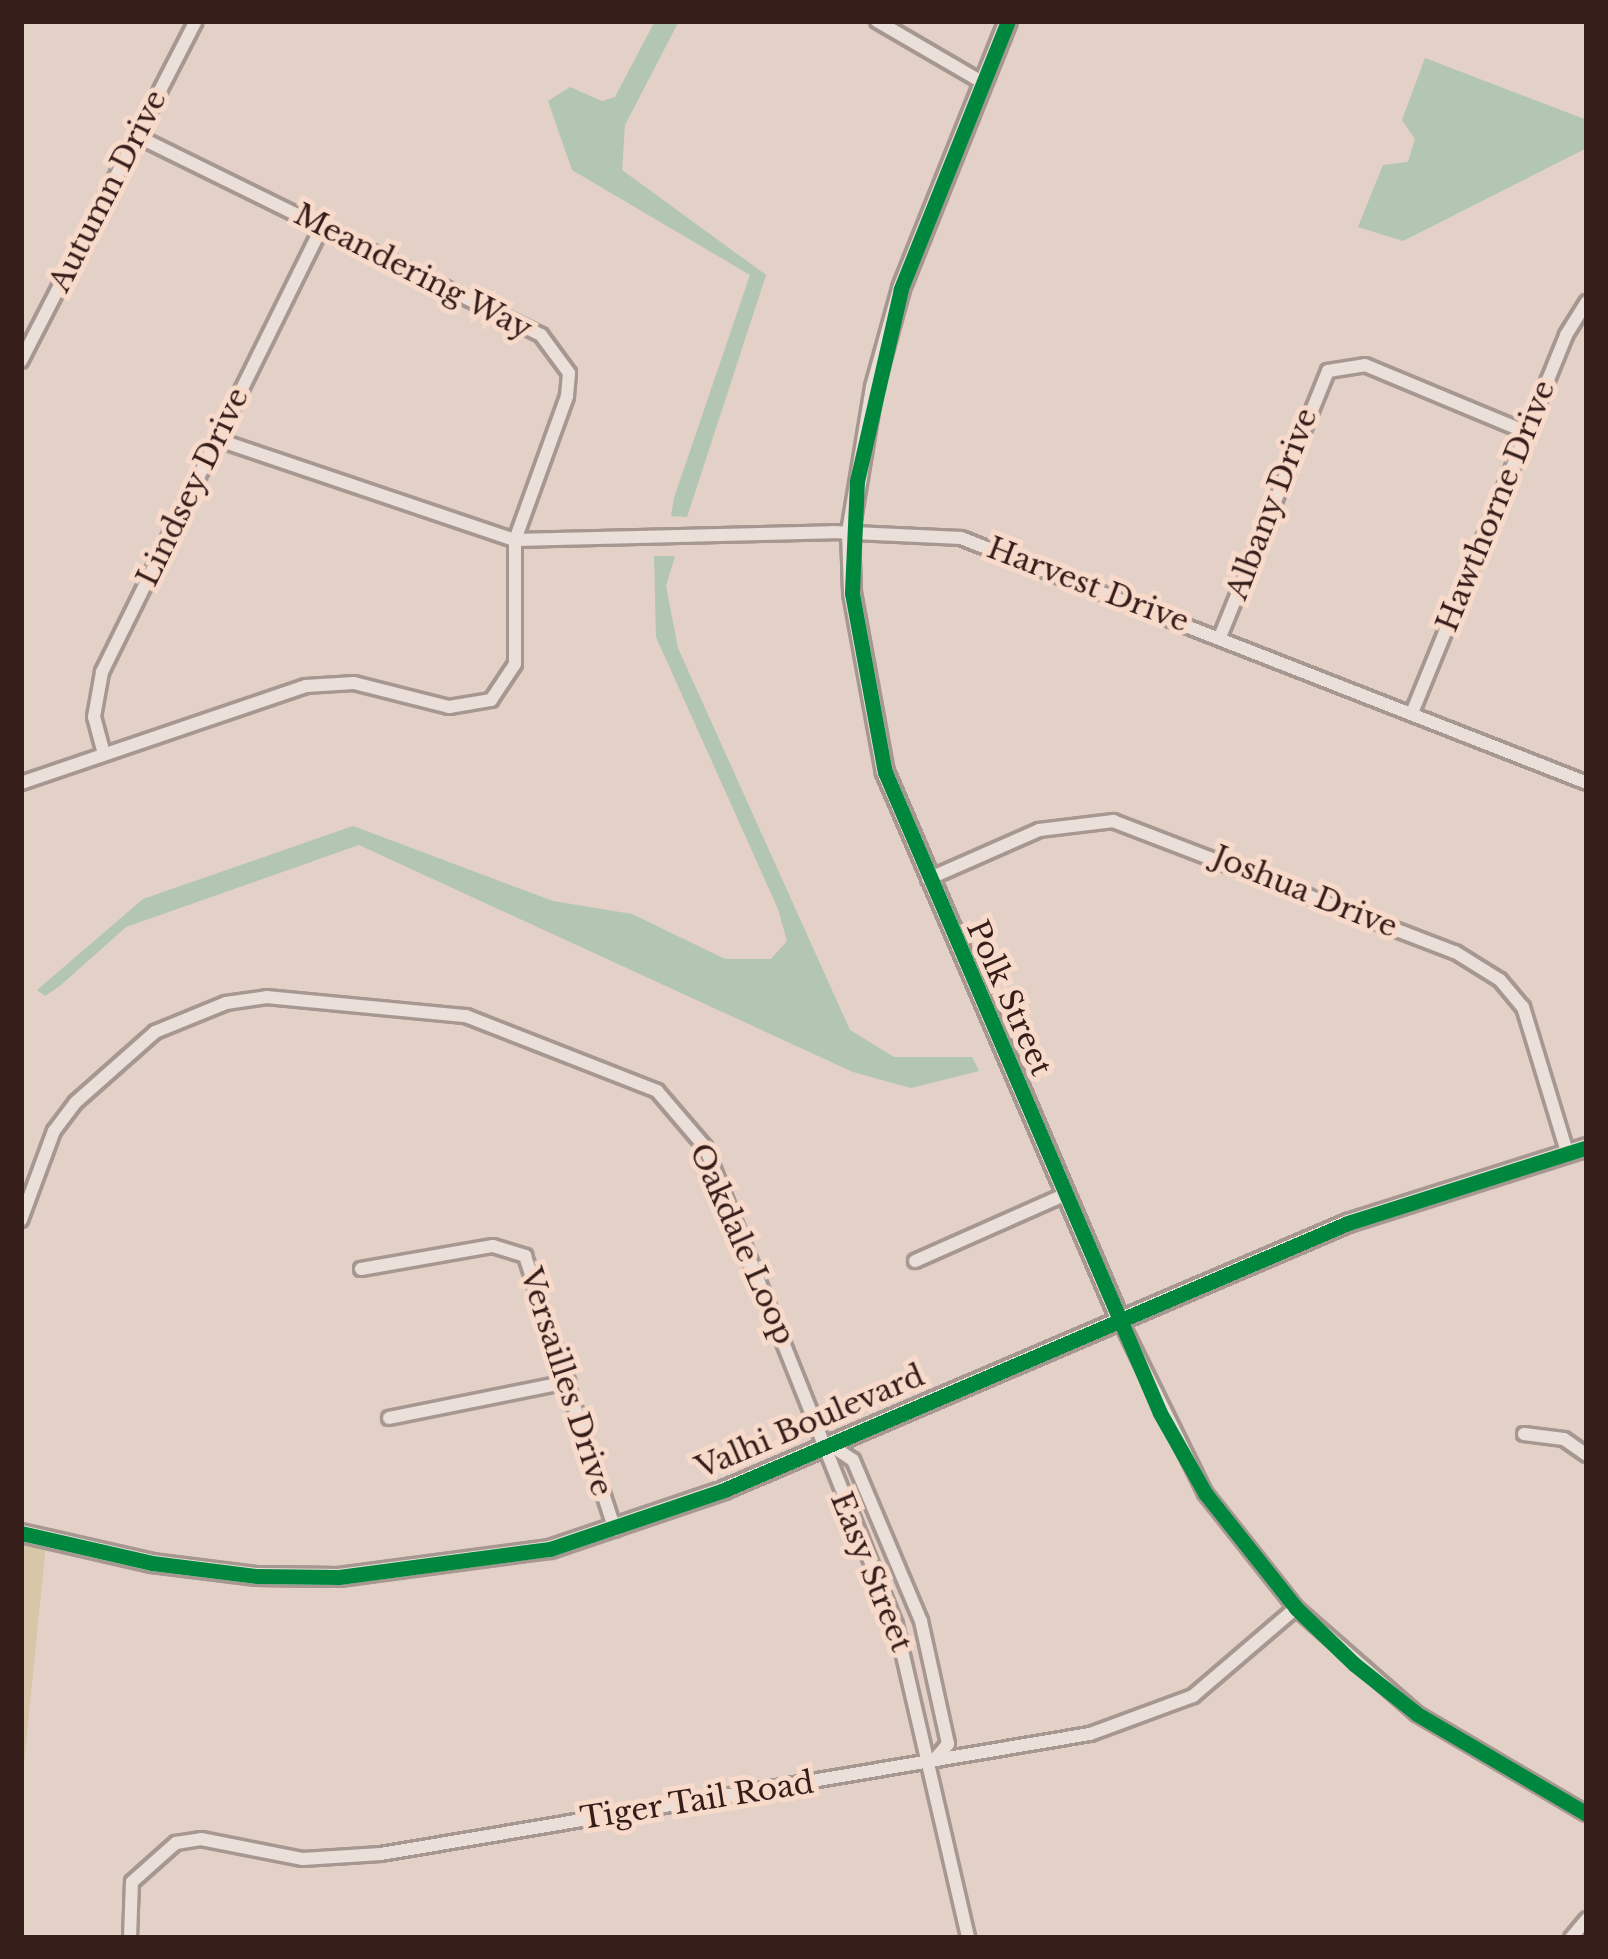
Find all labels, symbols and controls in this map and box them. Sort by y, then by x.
street label: Autumn Drive [42,84,174,298]
street label: Meandering Way [287,196,539,348]
street label: Hawthorne Drive [1429,375,1563,637]
street label: Lindsey Drive [129,382,257,592]
street label: Albany Drive [1219,403,1325,605]
street label: Harvest Drive [982,530,1194,640]
street label: Joshua Drive [1207,839,1403,945]
street label: Polk Street [959,915,1059,1081]
street label: Oakdale Loop [682,1138,802,1350]
street label: Versailles Drive [512,1263,620,1501]
street label: Valhi Boulevard [690,1358,930,1486]
street label: Easy Street [823,1487,919,1657]
street label: Tiger Tail Road [577,1765,817,1837]

